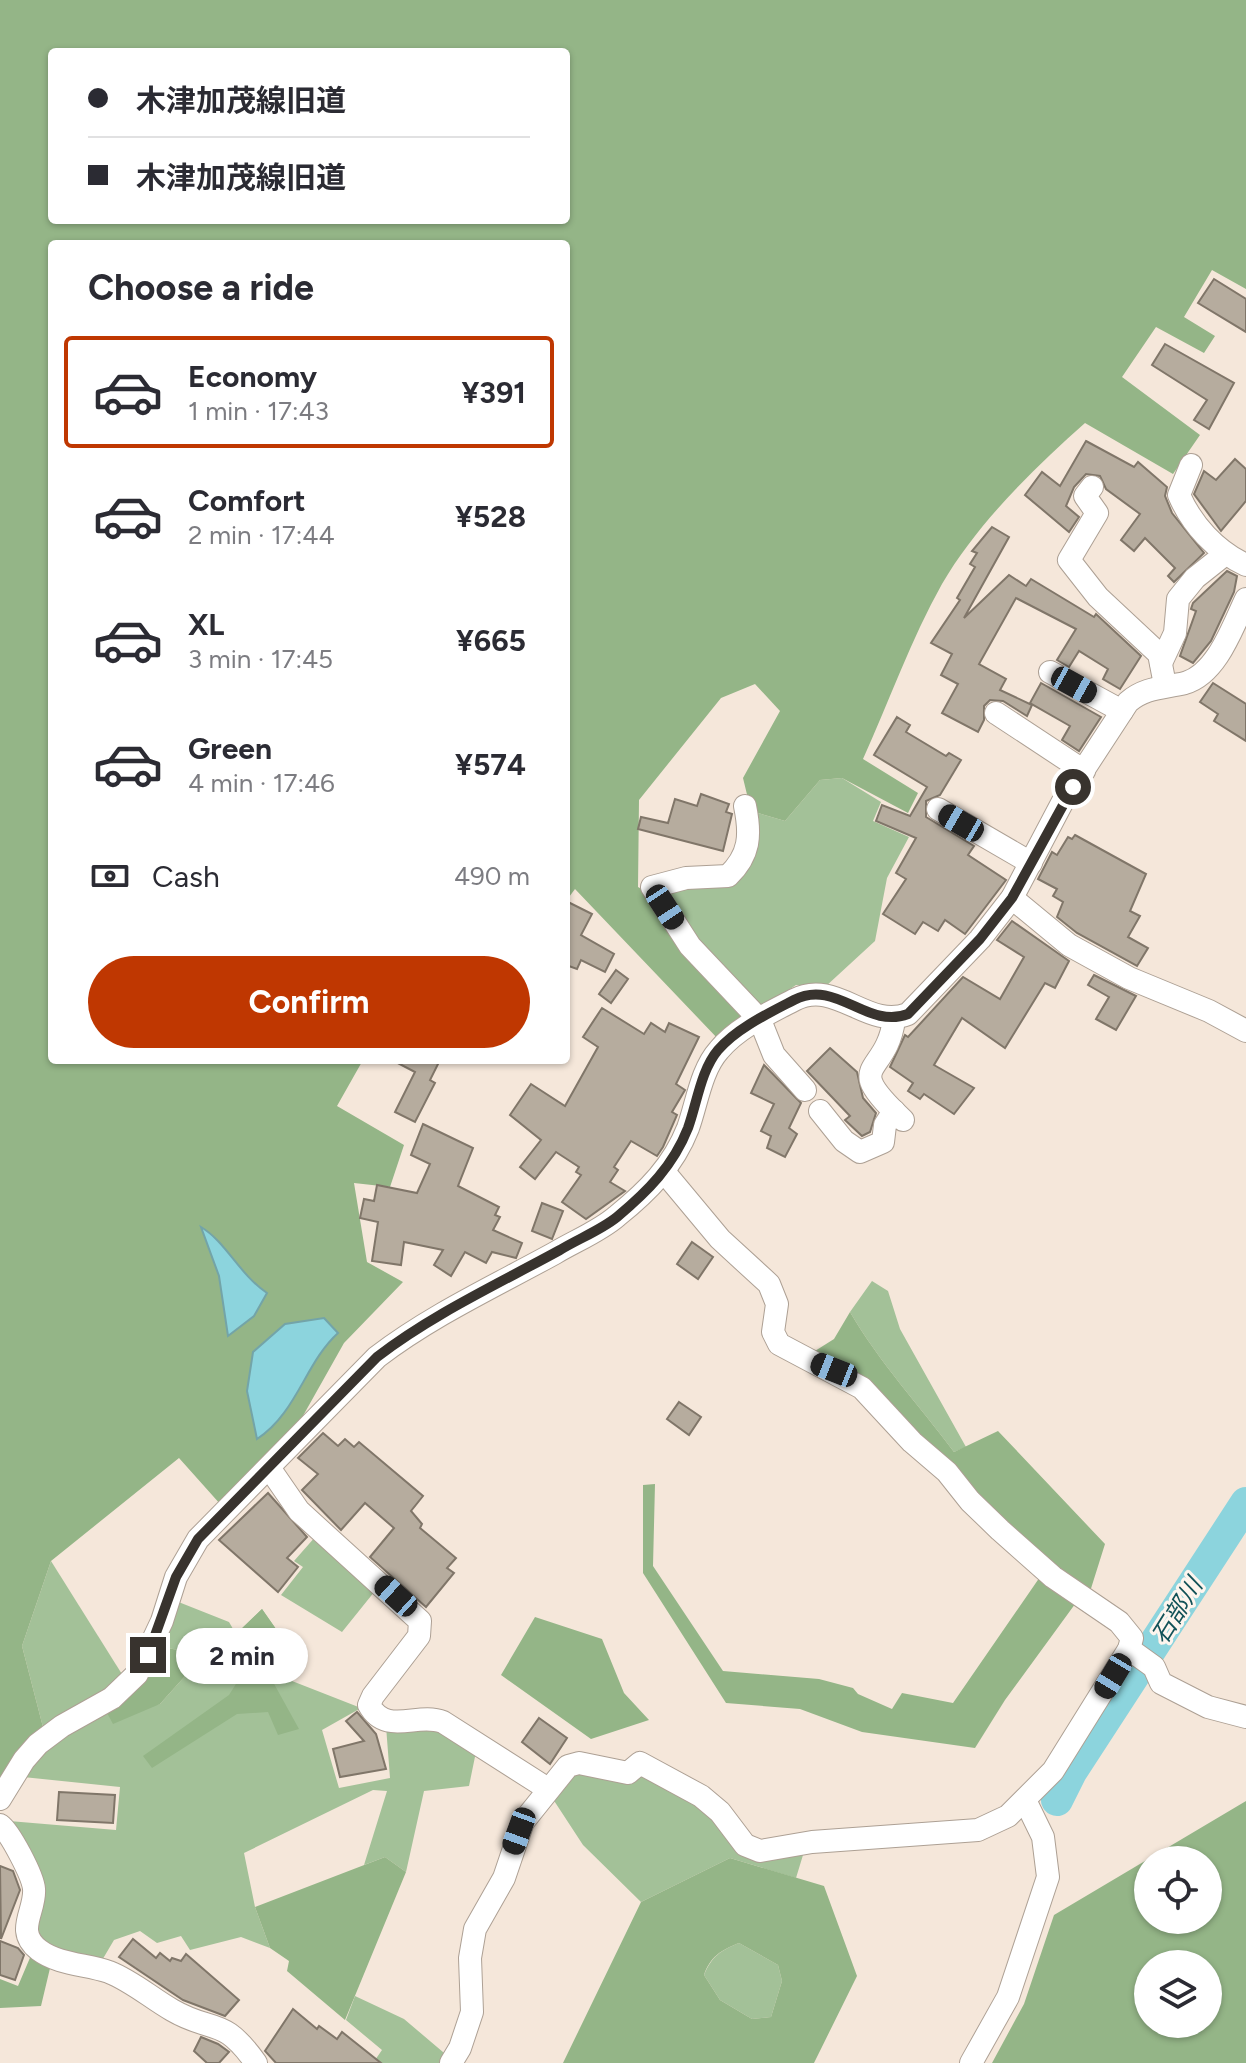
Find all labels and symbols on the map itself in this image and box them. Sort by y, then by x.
car [1047,663,1101,707]
route start [1055,769,1091,805]
car [934,801,988,845]
car [642,880,688,934]
car [807,1350,861,1390]
water label: 石部川 [1145,1570,1210,1649]
car [370,1571,422,1621]
callout: 2 min [176,1627,308,1683]
route end [130,1637,166,1673]
car [1090,1649,1136,1703]
car [500,1804,538,1858]

